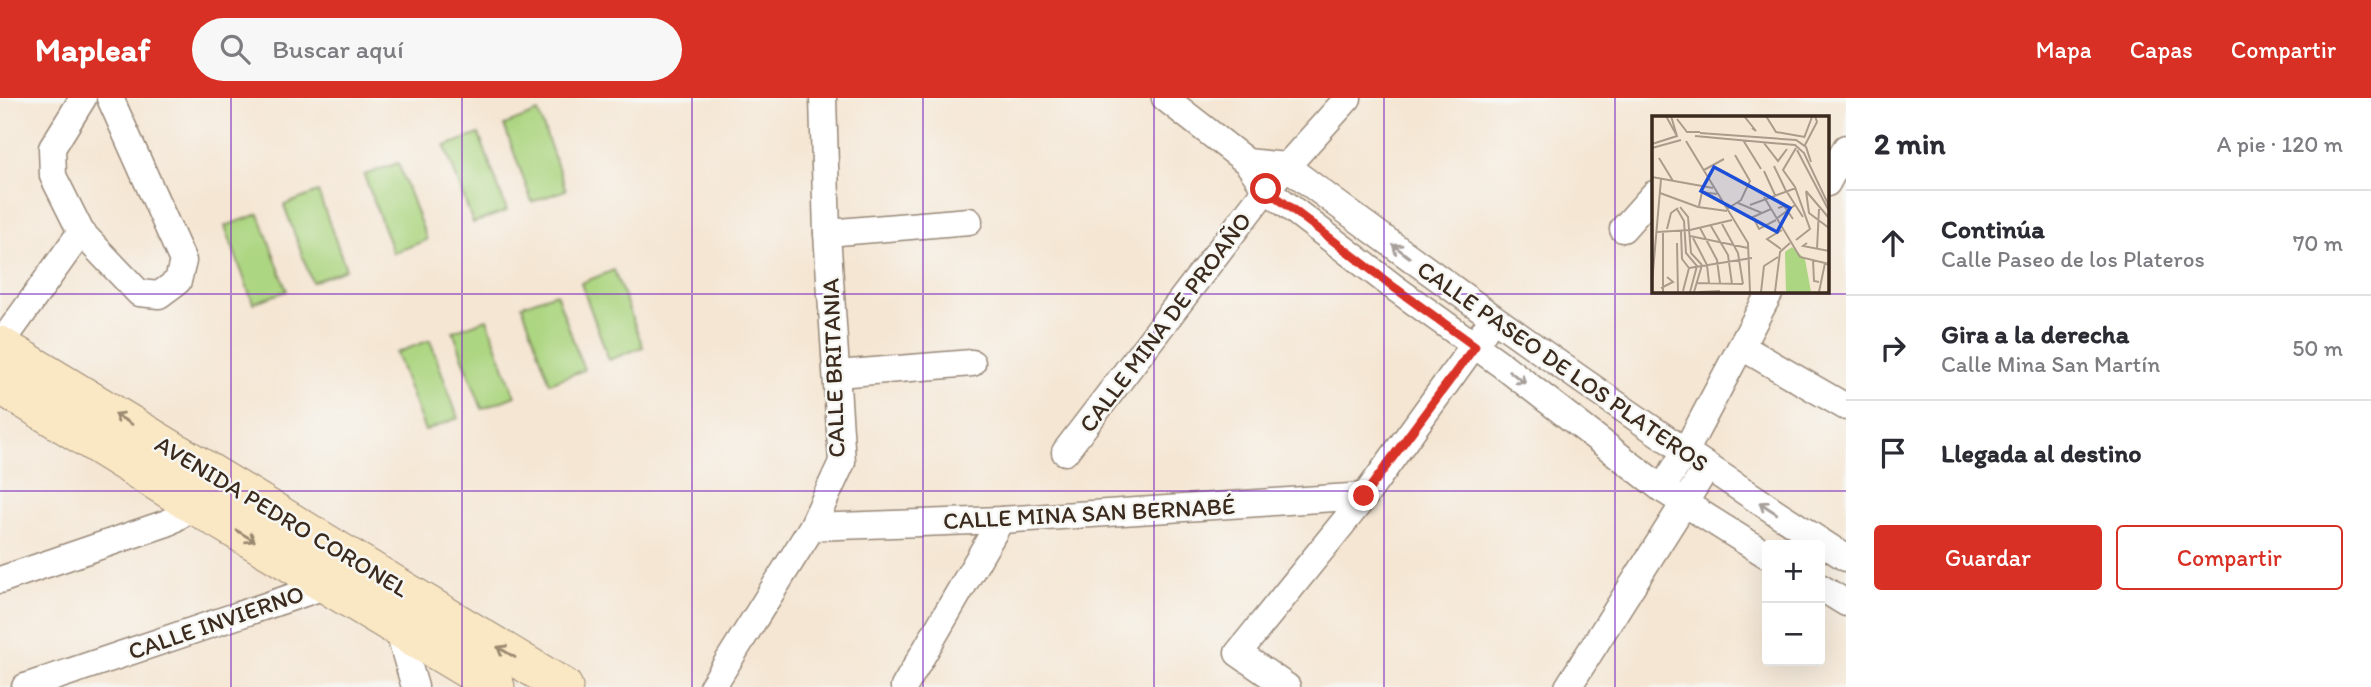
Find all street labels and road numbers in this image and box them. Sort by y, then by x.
street label: CALLE MINA DE PROAÑO [1073,206,1257,438]
street label: CALLE PASEO DE LOS PLATEROS [1412,254,1714,478]
street label: CALLE BRITANIA [815,278,851,458]
street label: AVENIDA PEDRO CORONEL [150,429,414,603]
street label: CALLE MINA SAN BERNABÉ [942,491,1236,535]
street label: CALLE INVIERNO [124,578,308,666]

